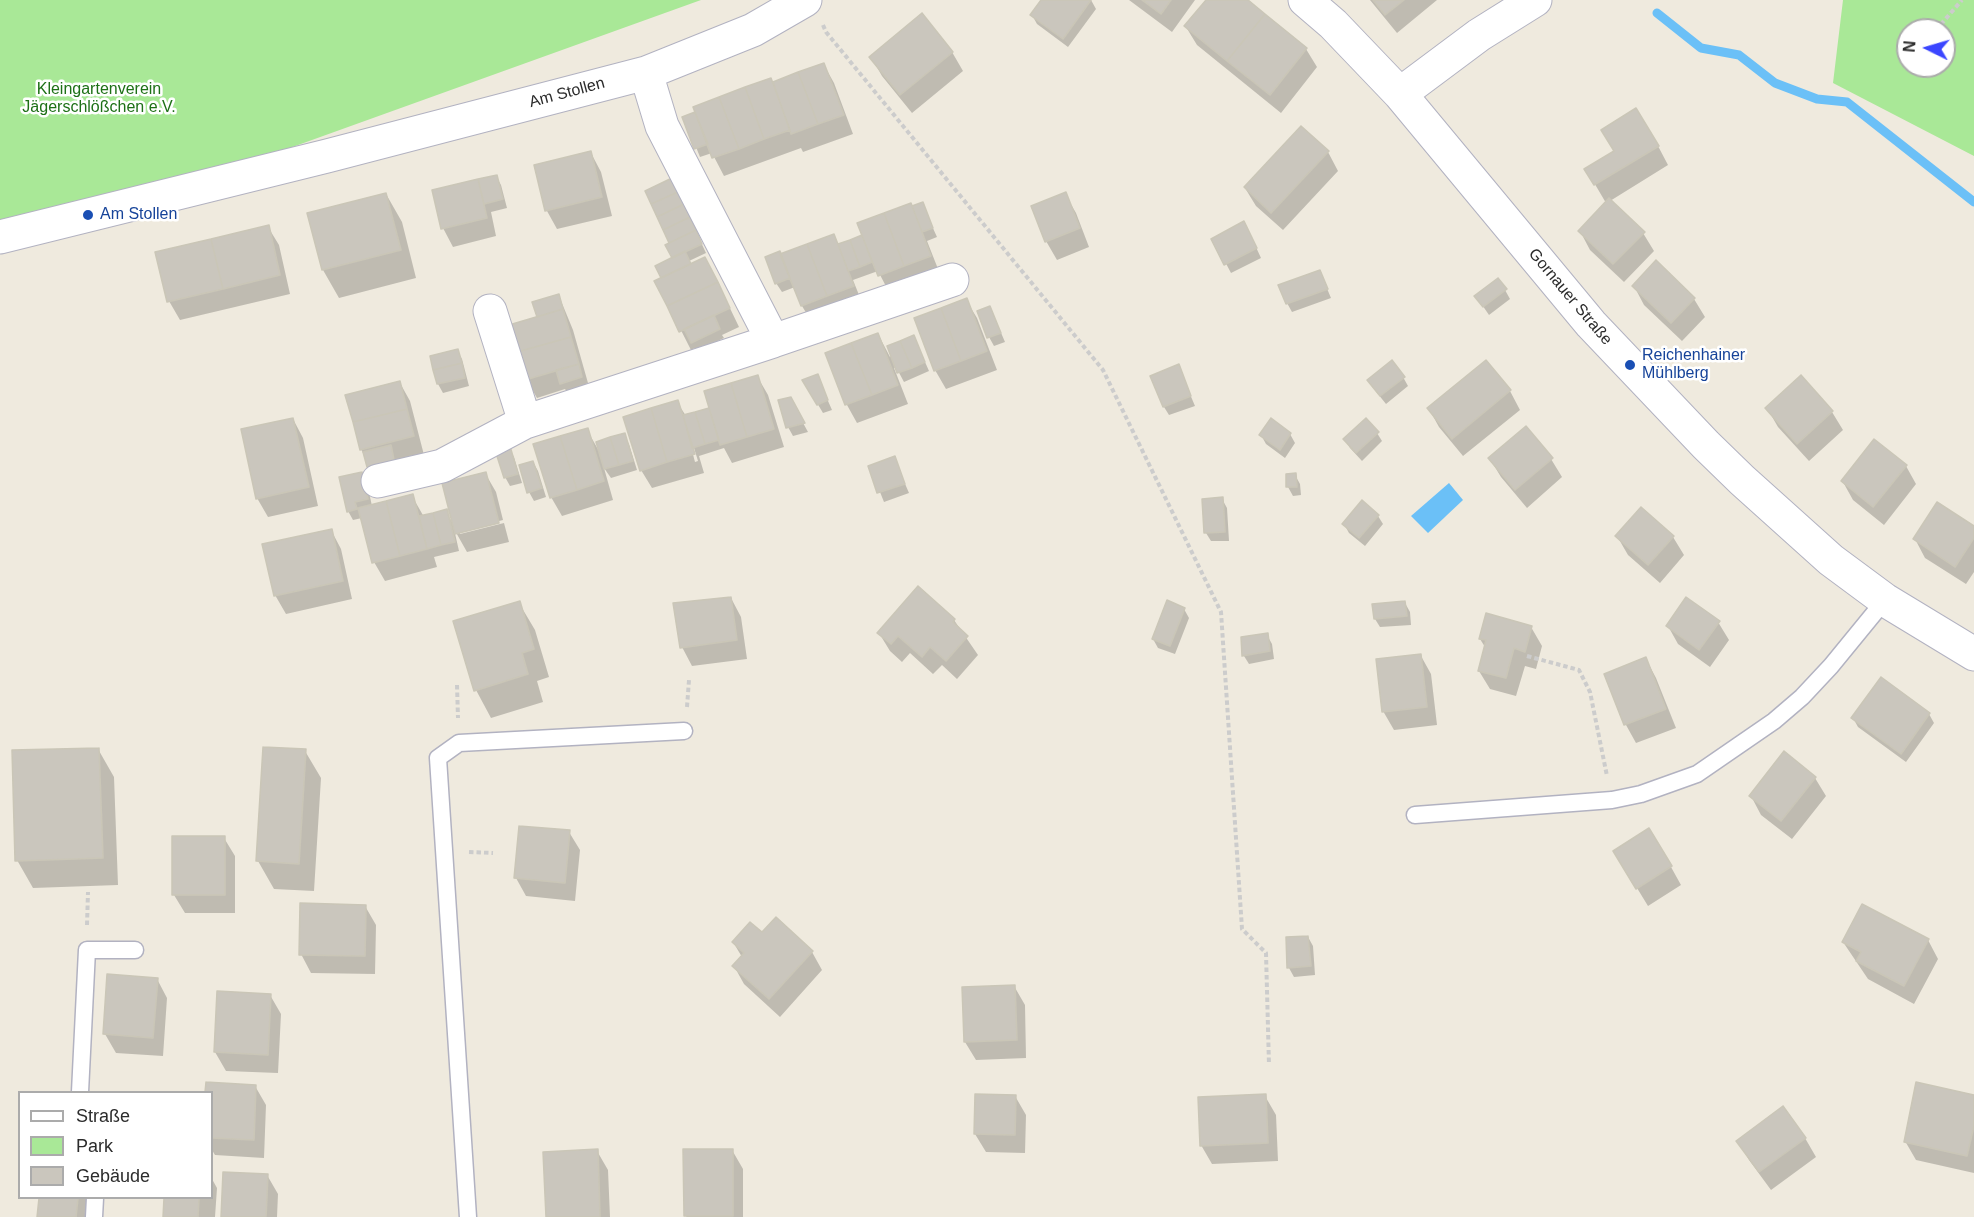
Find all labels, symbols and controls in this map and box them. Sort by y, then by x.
north arrow [1896,18,1956,78]
text: N [1901,40,1919,53]
street label: Am Stollen [527,74,607,112]
park label: Kleingartenverein Jägerschlößchen e.V. [22,80,176,118]
place label: Am Stollen [100,205,177,225]
marker: Am Stollen [81,208,95,222]
street label: Gornauer Straße [1524,245,1616,349]
place label: Reichenhainer Mühlberg [1642,346,1745,384]
marker: Reichenhainer Mühlberg [1623,358,1637,372]
legend [18,1091,213,1199]
text: Straße [76,1106,130,1126]
text: Park [76,1136,113,1156]
text: Gebäude [76,1166,150,1186]

